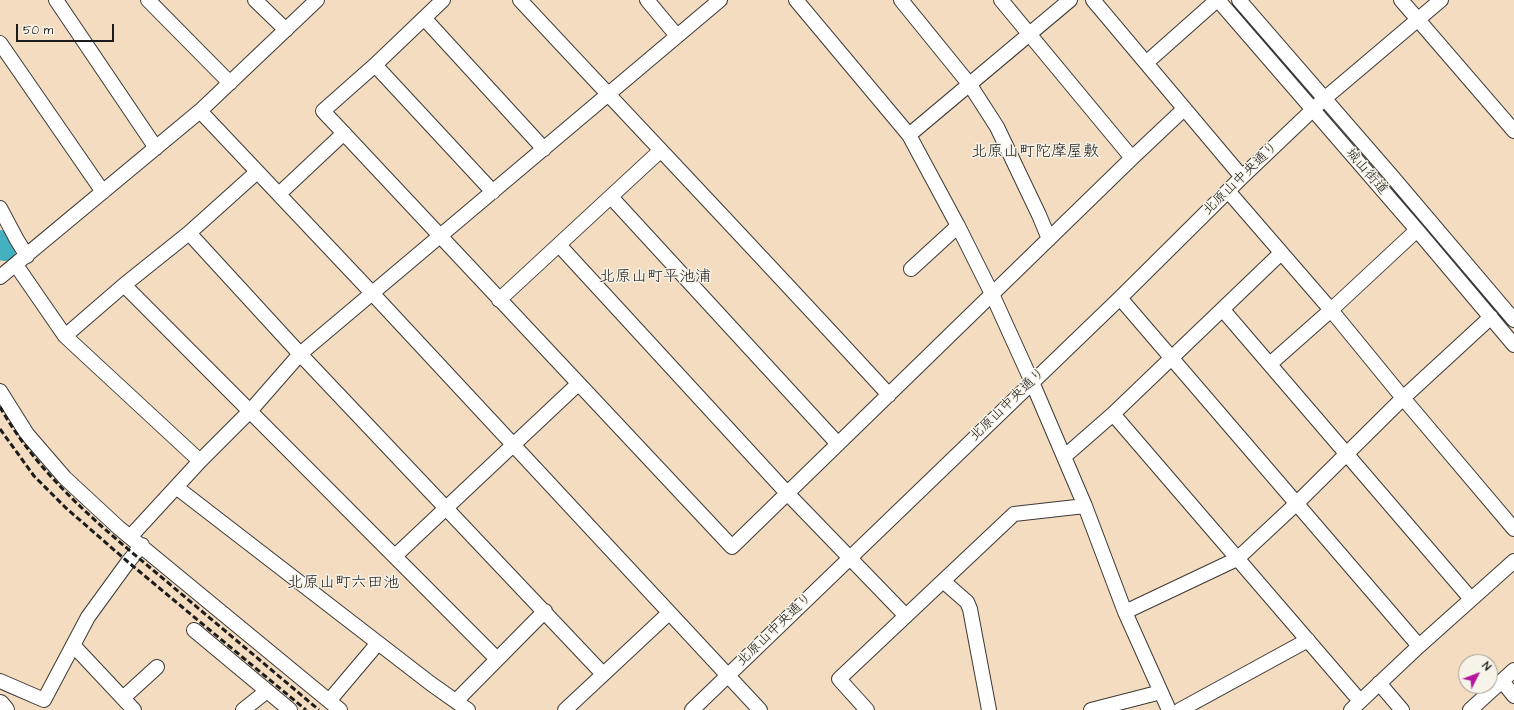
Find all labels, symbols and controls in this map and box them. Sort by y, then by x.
scale bar [18,16,116,42]
text: 50 m [23,22,53,39]
street label: 北原山中央通り [1200,139,1282,219]
district label: 北原山町陀摩屋敷 [971,143,1099,163]
street label: 城山街道 [1341,145,1391,199]
district label: 北原山町平池浦 [599,268,711,288]
street label: 北原山中央通り [967,365,1049,445]
district label: 北原山町六田池 [287,574,399,594]
street label: 北原山中央通り [734,590,816,670]
north arrow [1458,654,1498,694]
text: N [1479,659,1494,674]

